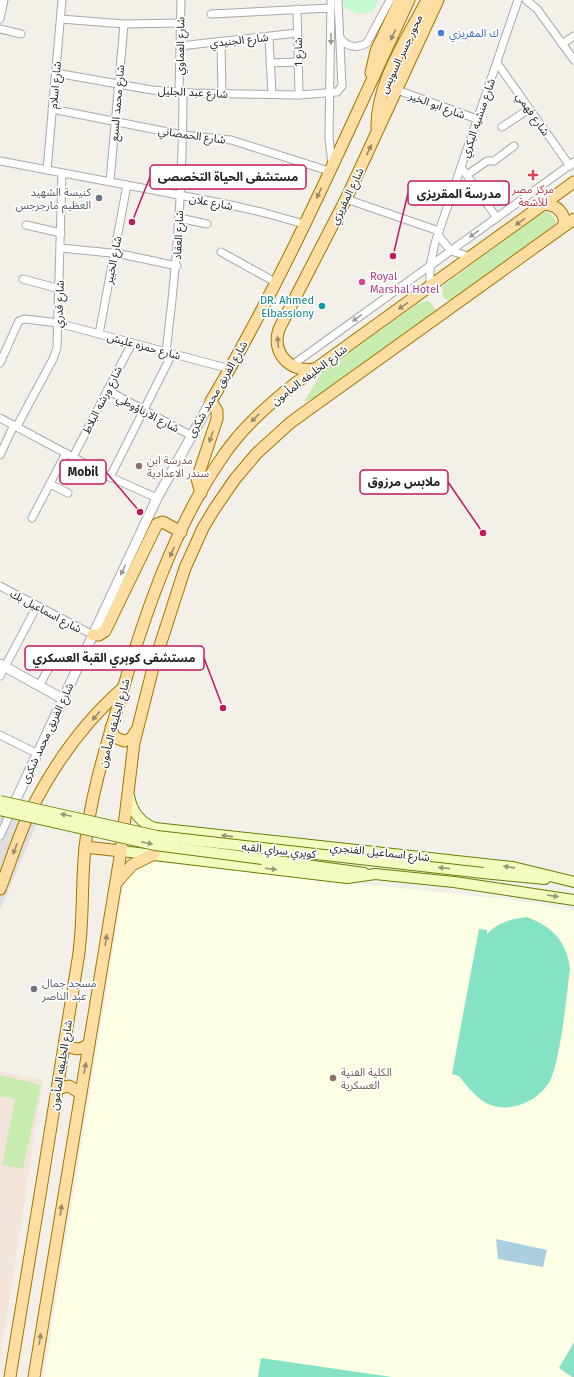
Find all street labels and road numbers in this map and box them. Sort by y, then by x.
street label: محور جسر السويس [378,13,426,96]
street label: شارع العماوي [173,16,190,75]
street label: شارع الجنيدي [209,31,270,53]
street label: شارع 1 [292,37,306,67]
street label: شارع اسلام [47,60,65,109]
street label: شارع محمد السبع [108,64,128,142]
street label: شارع منشيه البكري [459,76,501,160]
street label: شارع عبد الجليل [157,84,229,102]
street label: شارع ابو الخير [406,89,467,123]
street label: شارع فهمي [511,90,552,140]
street label: شارع الحمصاني [157,124,227,149]
street label: شارع المقريزي [328,165,369,228]
street label: شارع علان [188,192,234,214]
street label: شارع العقاد [171,210,187,260]
street label: شارع الخبير [102,234,126,287]
street label: شارع قدري [52,280,69,328]
street label: شارع حمزه عليش [106,330,182,364]
street label: شارع الفريق محمد شكرى [184,338,251,440]
street label: شارع الخليفه المأمون [269,342,351,409]
street label: شارع ورشه البلاط [80,364,126,437]
street label: شارع الارناؤوطي [113,392,181,438]
street label: شارع اسماعيل بك [7,587,84,637]
street label: شارع الخليفه المأمون [96,677,134,769]
street label: شارع الفريق محمد شكرى [18,681,77,786]
street label: كوبري سراي القبه [241,840,317,863]
street label: شارع اسماعيل الفنجري [329,841,431,867]
street label: شارع الخليفه المأمون [48,1018,76,1111]

